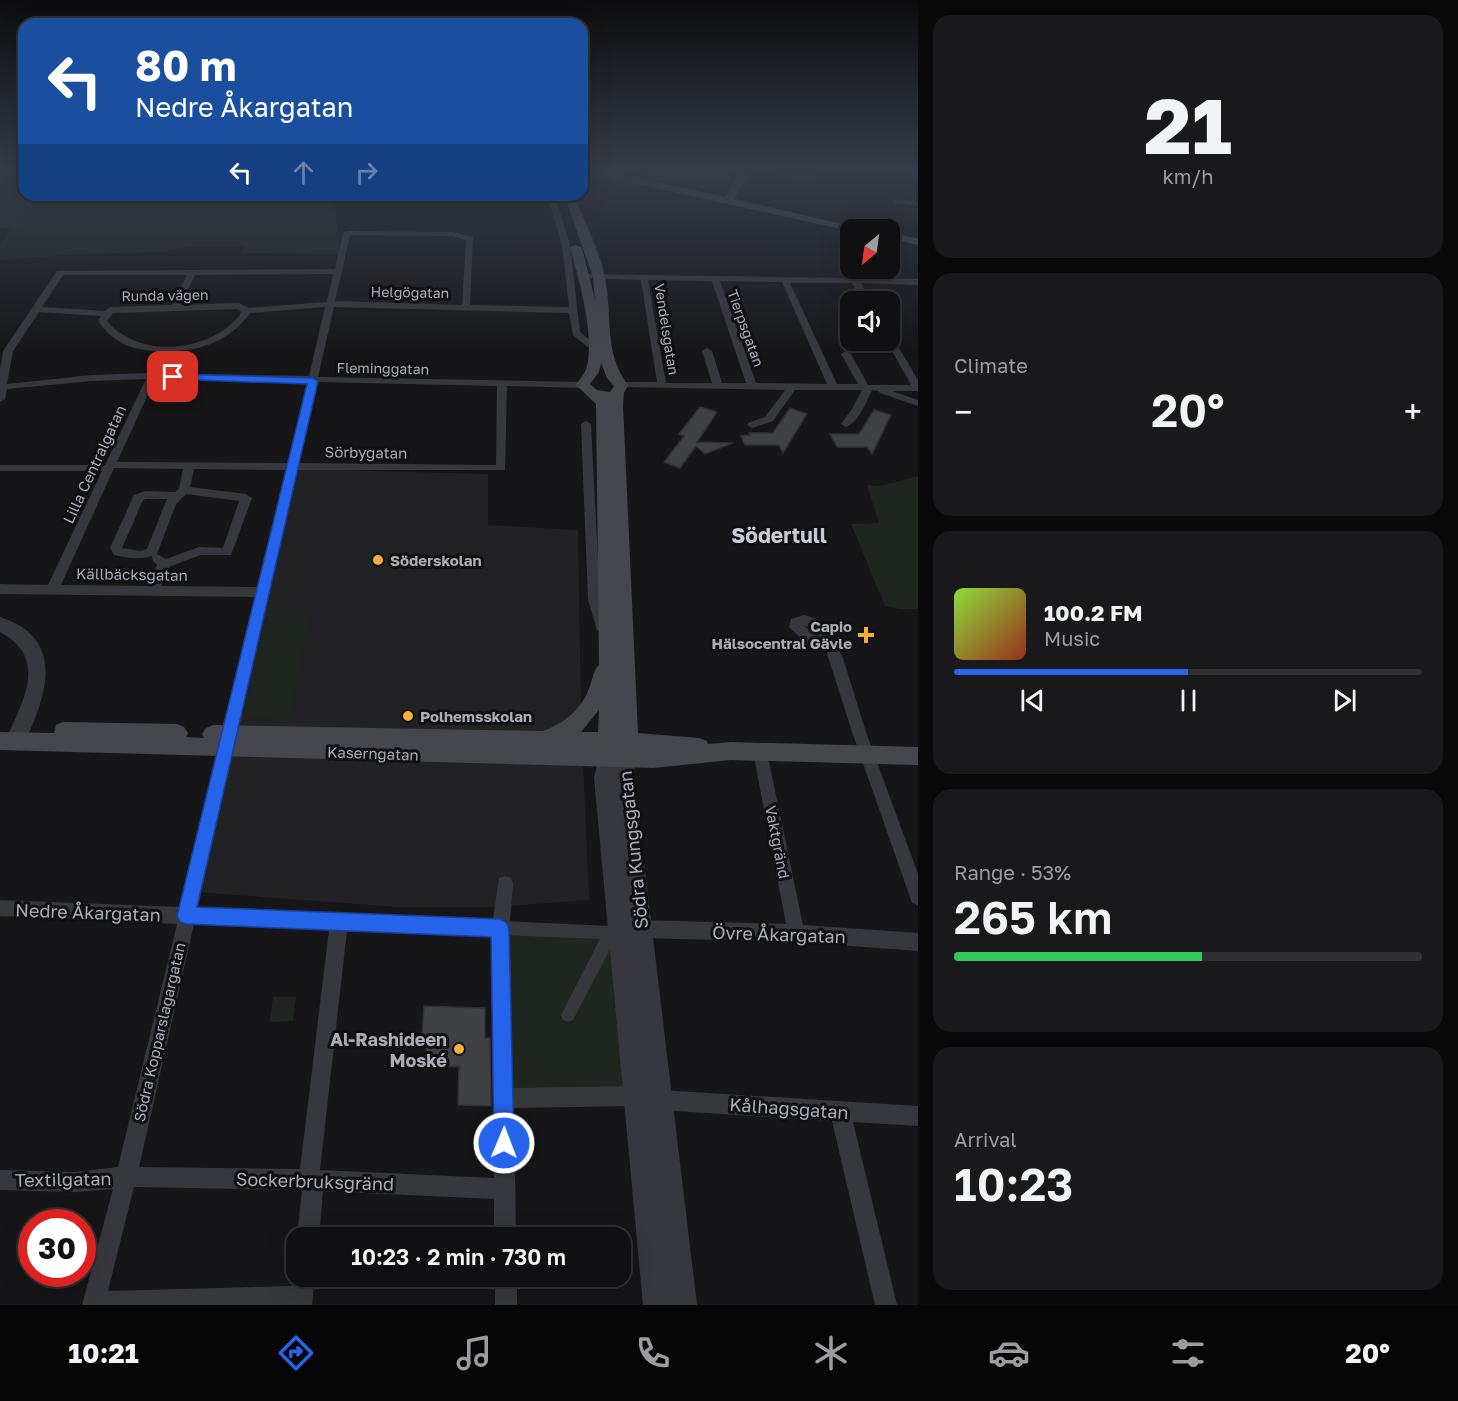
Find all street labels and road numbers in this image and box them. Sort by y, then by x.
street label: Vendelsgatan [651,282,683,376]
street label: Helgögatan [371,283,449,301]
street label: Runda vägen [121,286,209,304]
street label: Tierpsgatan [724,287,768,369]
street label: Fleminggatan [337,359,429,377]
street label: Lilla Centralgatan [59,402,129,526]
street label: Sörbygatan [324,442,408,462]
street label: Källbäcksgatan [76,564,188,584]
street label: Kaserngatan [327,742,419,764]
street label: Södra Kungsgatan [614,770,652,930]
street label: Vaktgränd [762,804,794,880]
street label: Nedre Åkargatan [15,898,161,926]
street label: Övre Åkargatan [712,921,846,947]
street label: Södra Kopparslagargatan [130,941,188,1123]
street label: Kålhagsgatan [729,1093,849,1123]
street label: Textilgatan [14,1167,112,1191]
street label: Sockerbruksgränd [236,1167,394,1195]

